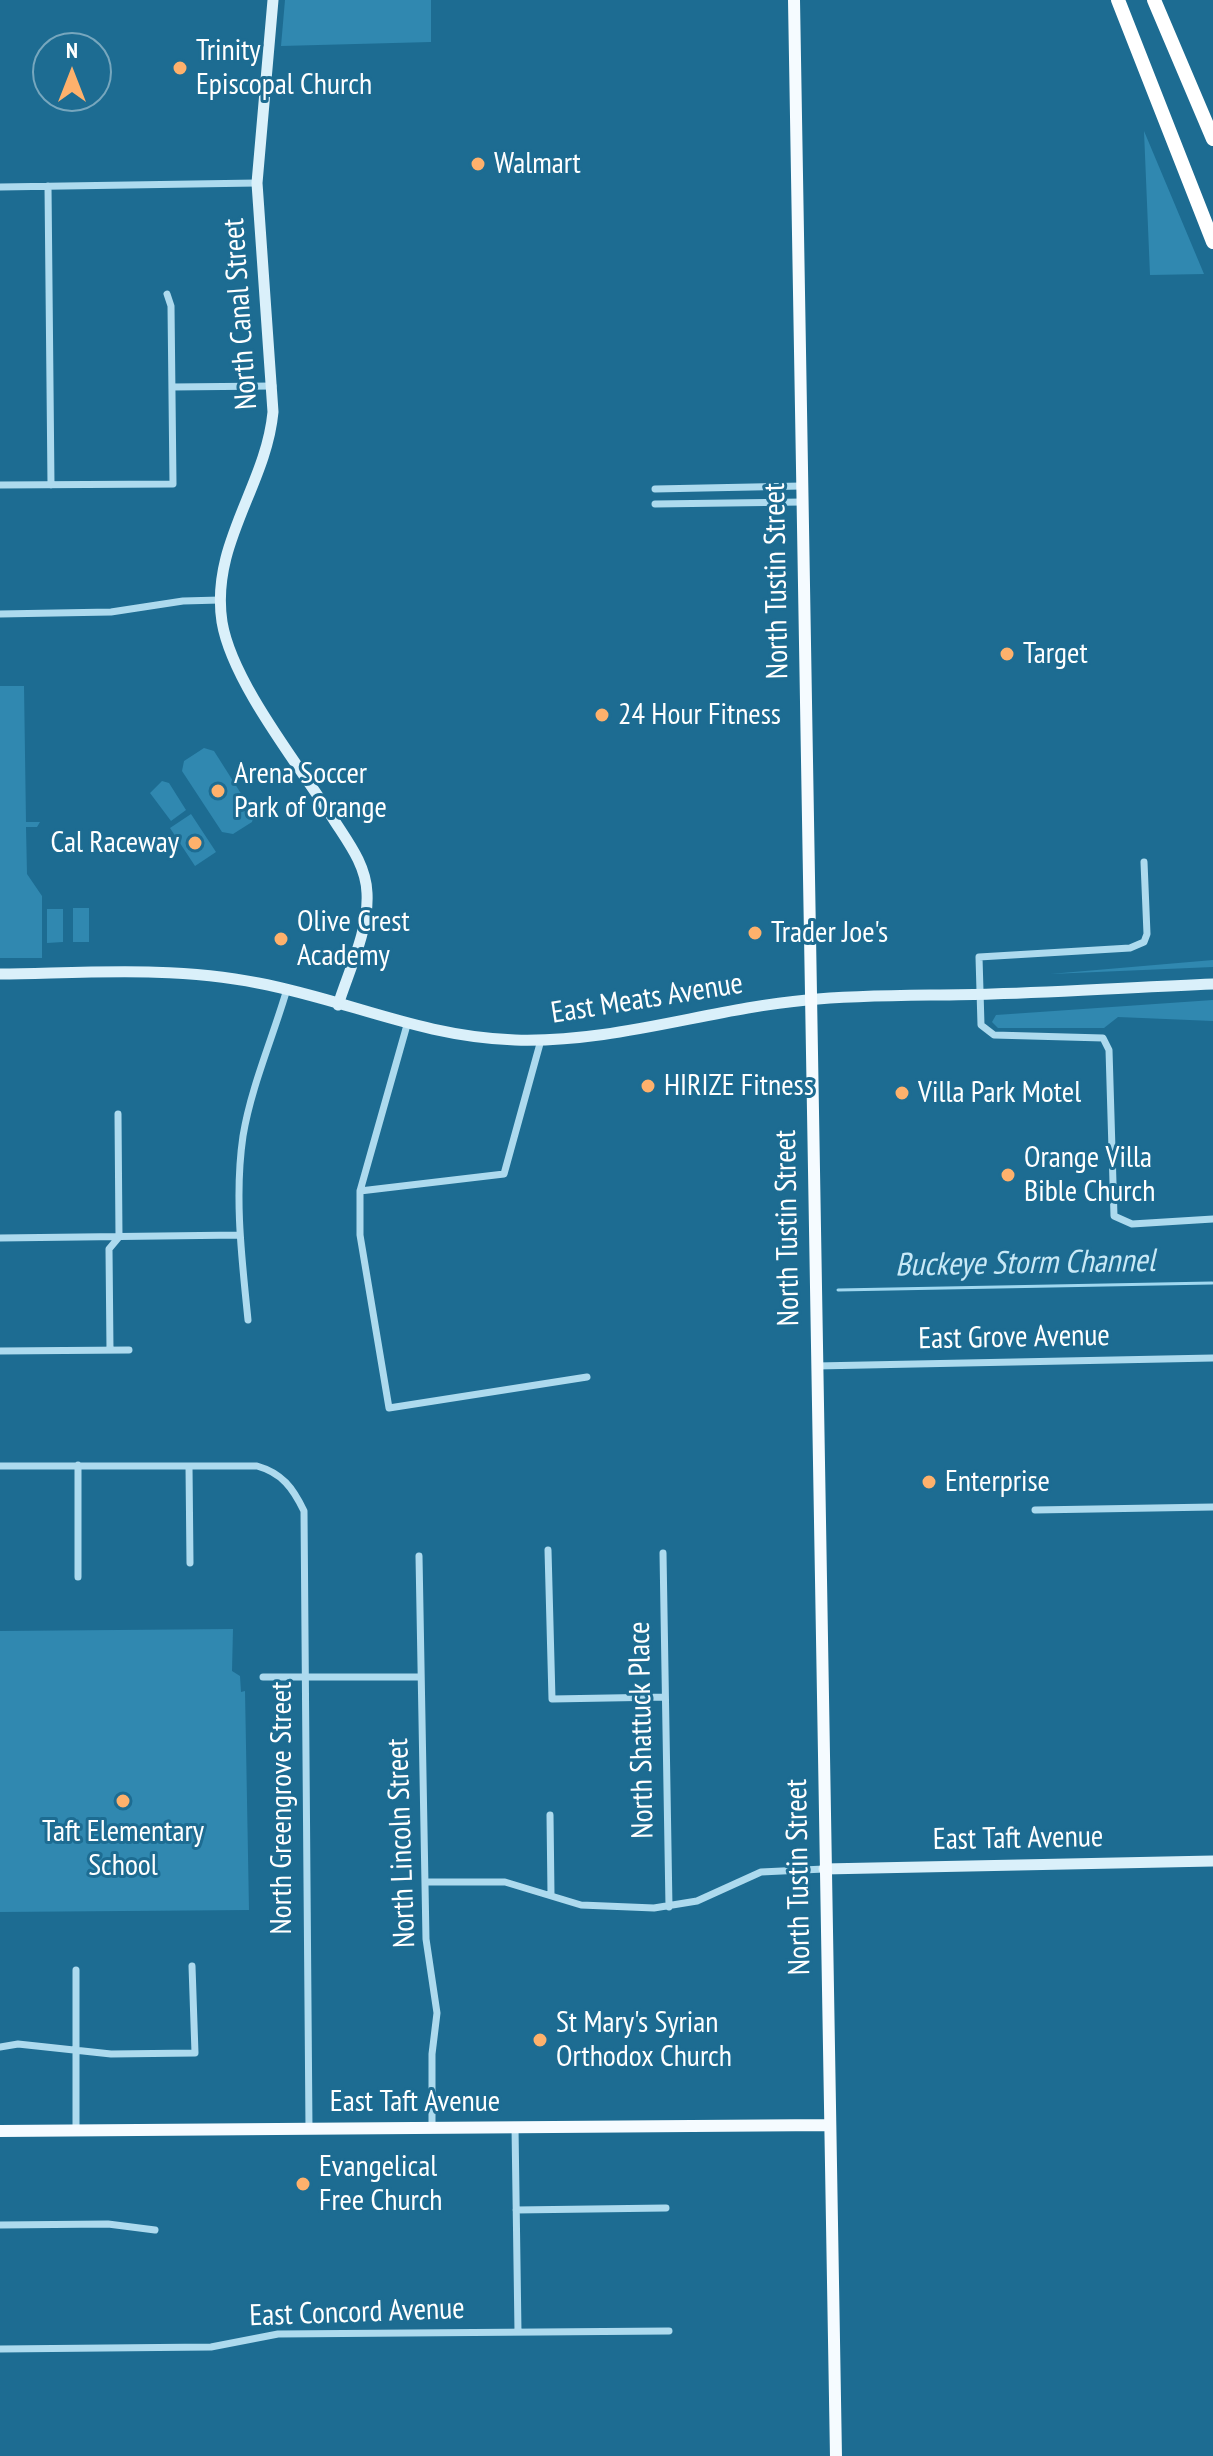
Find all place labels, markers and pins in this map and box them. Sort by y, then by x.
place label: Trinity Episcopal Church [196,33,372,104]
marker: Trinity Episcopal Church [171,59,189,77]
place label: Walmart [494,146,581,182]
marker: Walmart [469,155,487,173]
place label: Target [1023,636,1088,672]
marker: Target [998,645,1016,663]
place label: 24 Hour Fitness [618,697,781,733]
marker: 24 Hour Fitness [593,706,611,724]
place label: Arena Soccer Park of Orange [234,756,387,826]
marker: Arena Soccer Park of Orange [209,782,227,800]
place label: Cal Raceway [51,825,179,861]
marker: Cal Raceway [186,834,204,852]
place label: Olive Crest Academy [297,904,410,974]
place label: Trader Joe's [771,915,888,951]
marker: Trader Joe's [746,924,764,942]
marker: Olive Crest Academy [272,930,290,948]
place label: HIRIZE Fitness [664,1068,814,1104]
place label: Villa Park Motel [918,1075,1081,1111]
marker: HIRIZE Fitness [639,1077,657,1095]
marker: Villa Park Motel [893,1084,911,1102]
place label: Orange Villa Bible Church [1024,1140,1155,1210]
marker: Orange Villa Bible Church [999,1166,1017,1184]
place label: Enterprise [945,1464,1050,1500]
marker: Enterprise [920,1473,938,1491]
marker: Taft Elementary School [114,1792,132,1810]
place label: Taft Elementary School [42,1814,204,1884]
place label: St Mary's Syrian Orthodox Church [556,2005,732,2076]
marker: St Mary's Syrian Orthodox Church [531,2031,549,2049]
place label: Evangelical Free Church [319,2149,443,2220]
marker: Evangelical Free Church [294,2175,312,2193]

